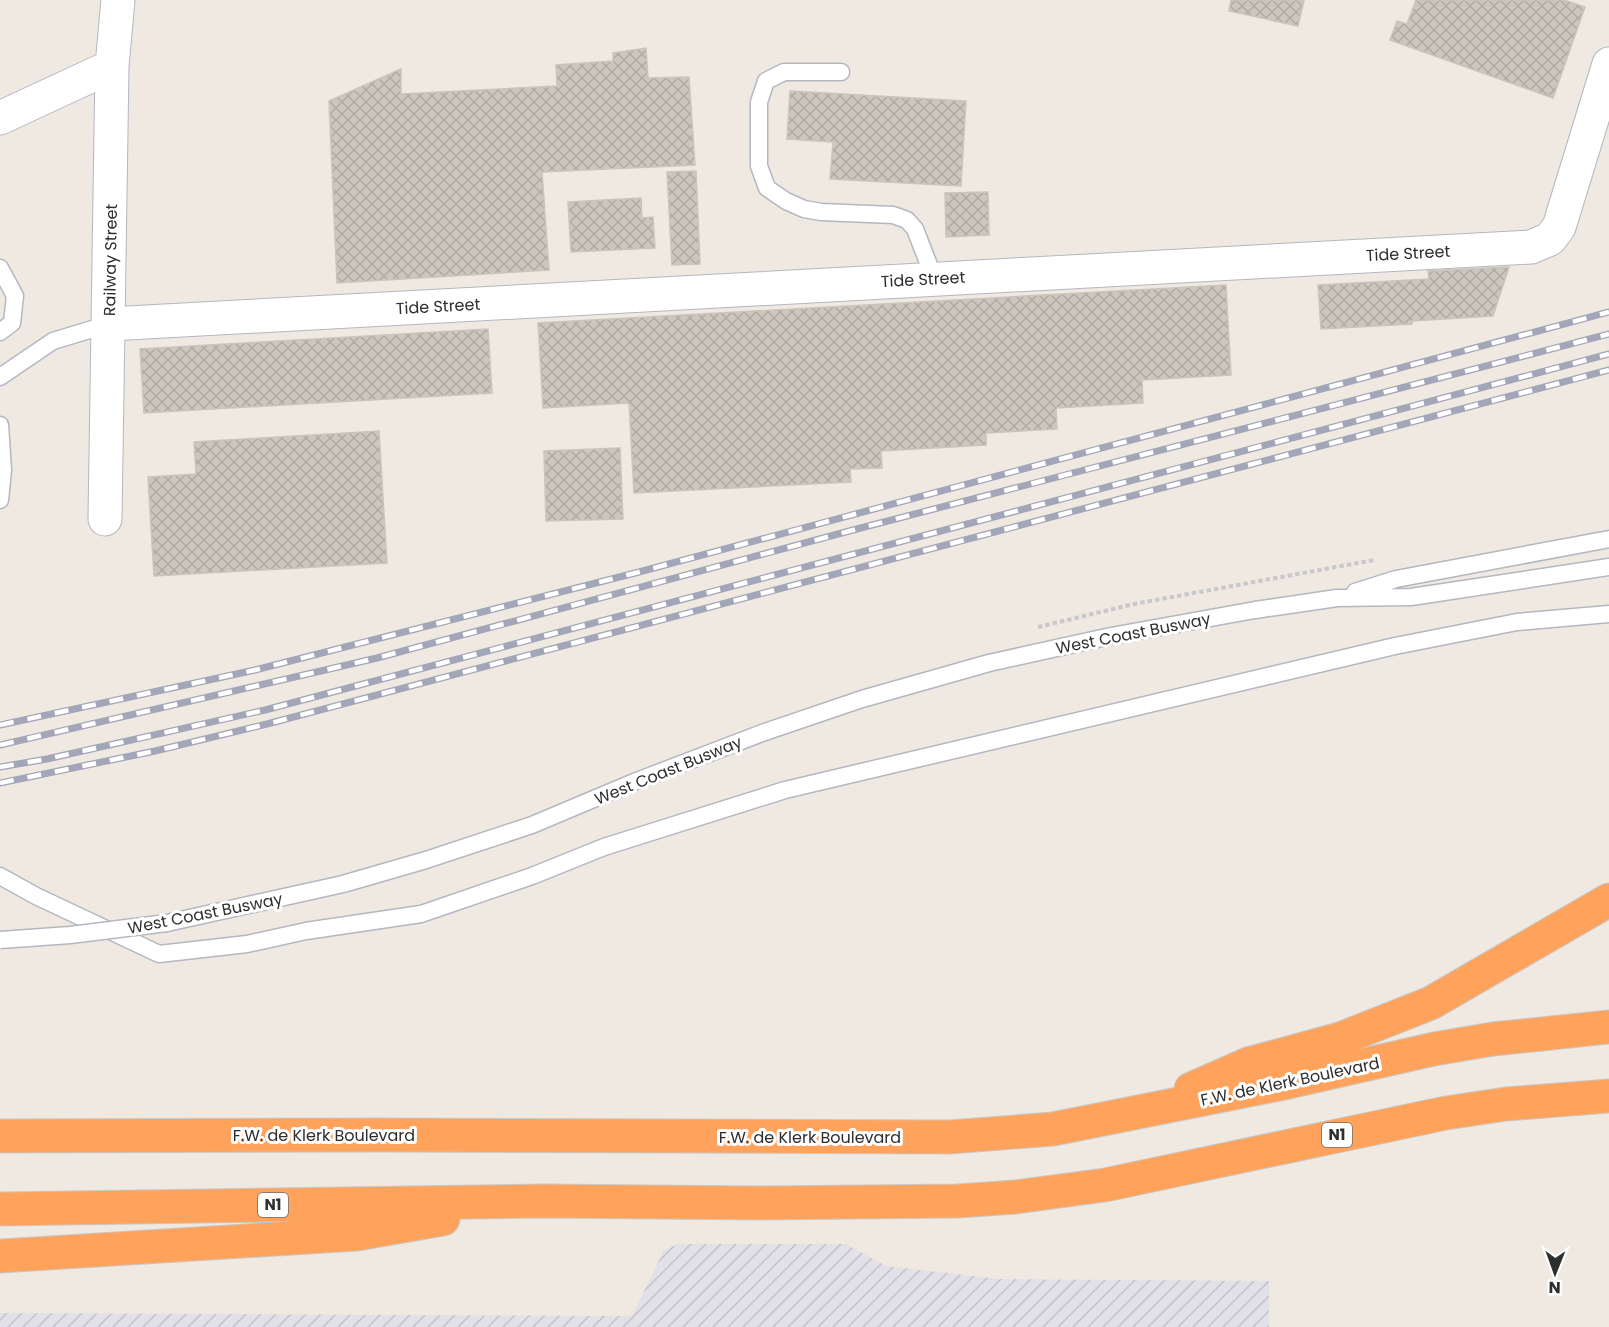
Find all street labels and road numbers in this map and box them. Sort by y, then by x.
street label: Railway Street [98,203,123,316]
street label: Tide Street [1365,240,1451,267]
street label: Tide Street [880,266,966,293]
street label: Tide Street [395,293,481,320]
street label: West Coast Busway [1054,607,1212,660]
street label: West Coast Busway [591,730,745,811]
street label: West Coast Busway [126,887,284,940]
street label: F.W. de Klerk Boulevard [1199,1051,1382,1112]
road number: N1 [1322,1123,1352,1147]
street label: F.W. de Klerk Boulevard [233,1124,415,1147]
street label: F.W. de Klerk Boulevard [719,1126,901,1149]
road number: N1 [258,1193,288,1217]

